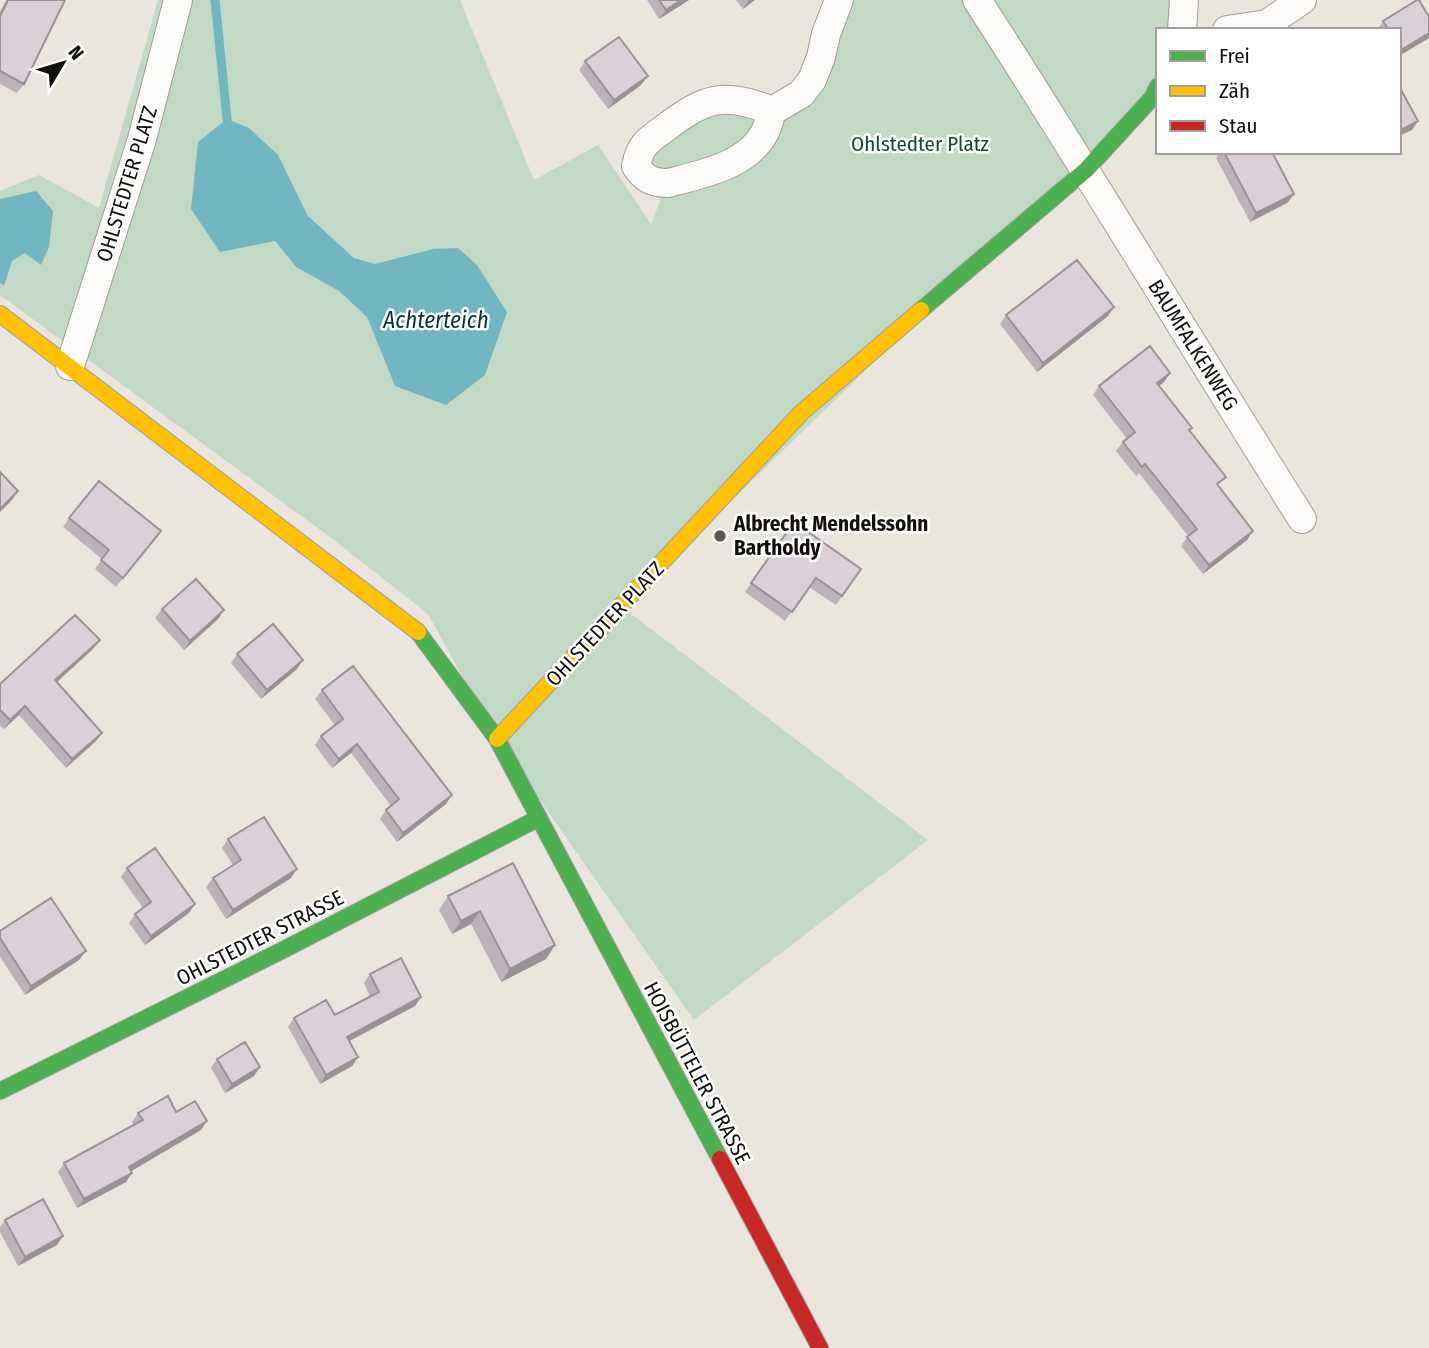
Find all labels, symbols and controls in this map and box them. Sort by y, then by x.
north arrow [28,28,98,98]
legend [1156,28,1401,154]
text: N [63,41,89,64]
text: Frei [1219,43,1250,69]
text: Zäh [1219,78,1250,104]
street label: OHLSTEDTER PLATZ [91,103,163,265]
text: Stau [1219,113,1257,139]
park label: Ohlstedter Platz [851,131,989,157]
street label: BAUMFALKENWEG [1142,275,1244,415]
water label: Achterteich [382,306,489,334]
place label: Albrecht Mendelssohn Bartholdy [733,511,928,561]
marker: Albrecht Mendelssohn Bartholdy [712,528,728,544]
street label: OHLSTEDTER PLATZ [540,556,670,692]
street label: OHLSTEDTER STRASSE [172,884,348,991]
street label: HOISBÜTTELER STRASSE [638,977,756,1169]

